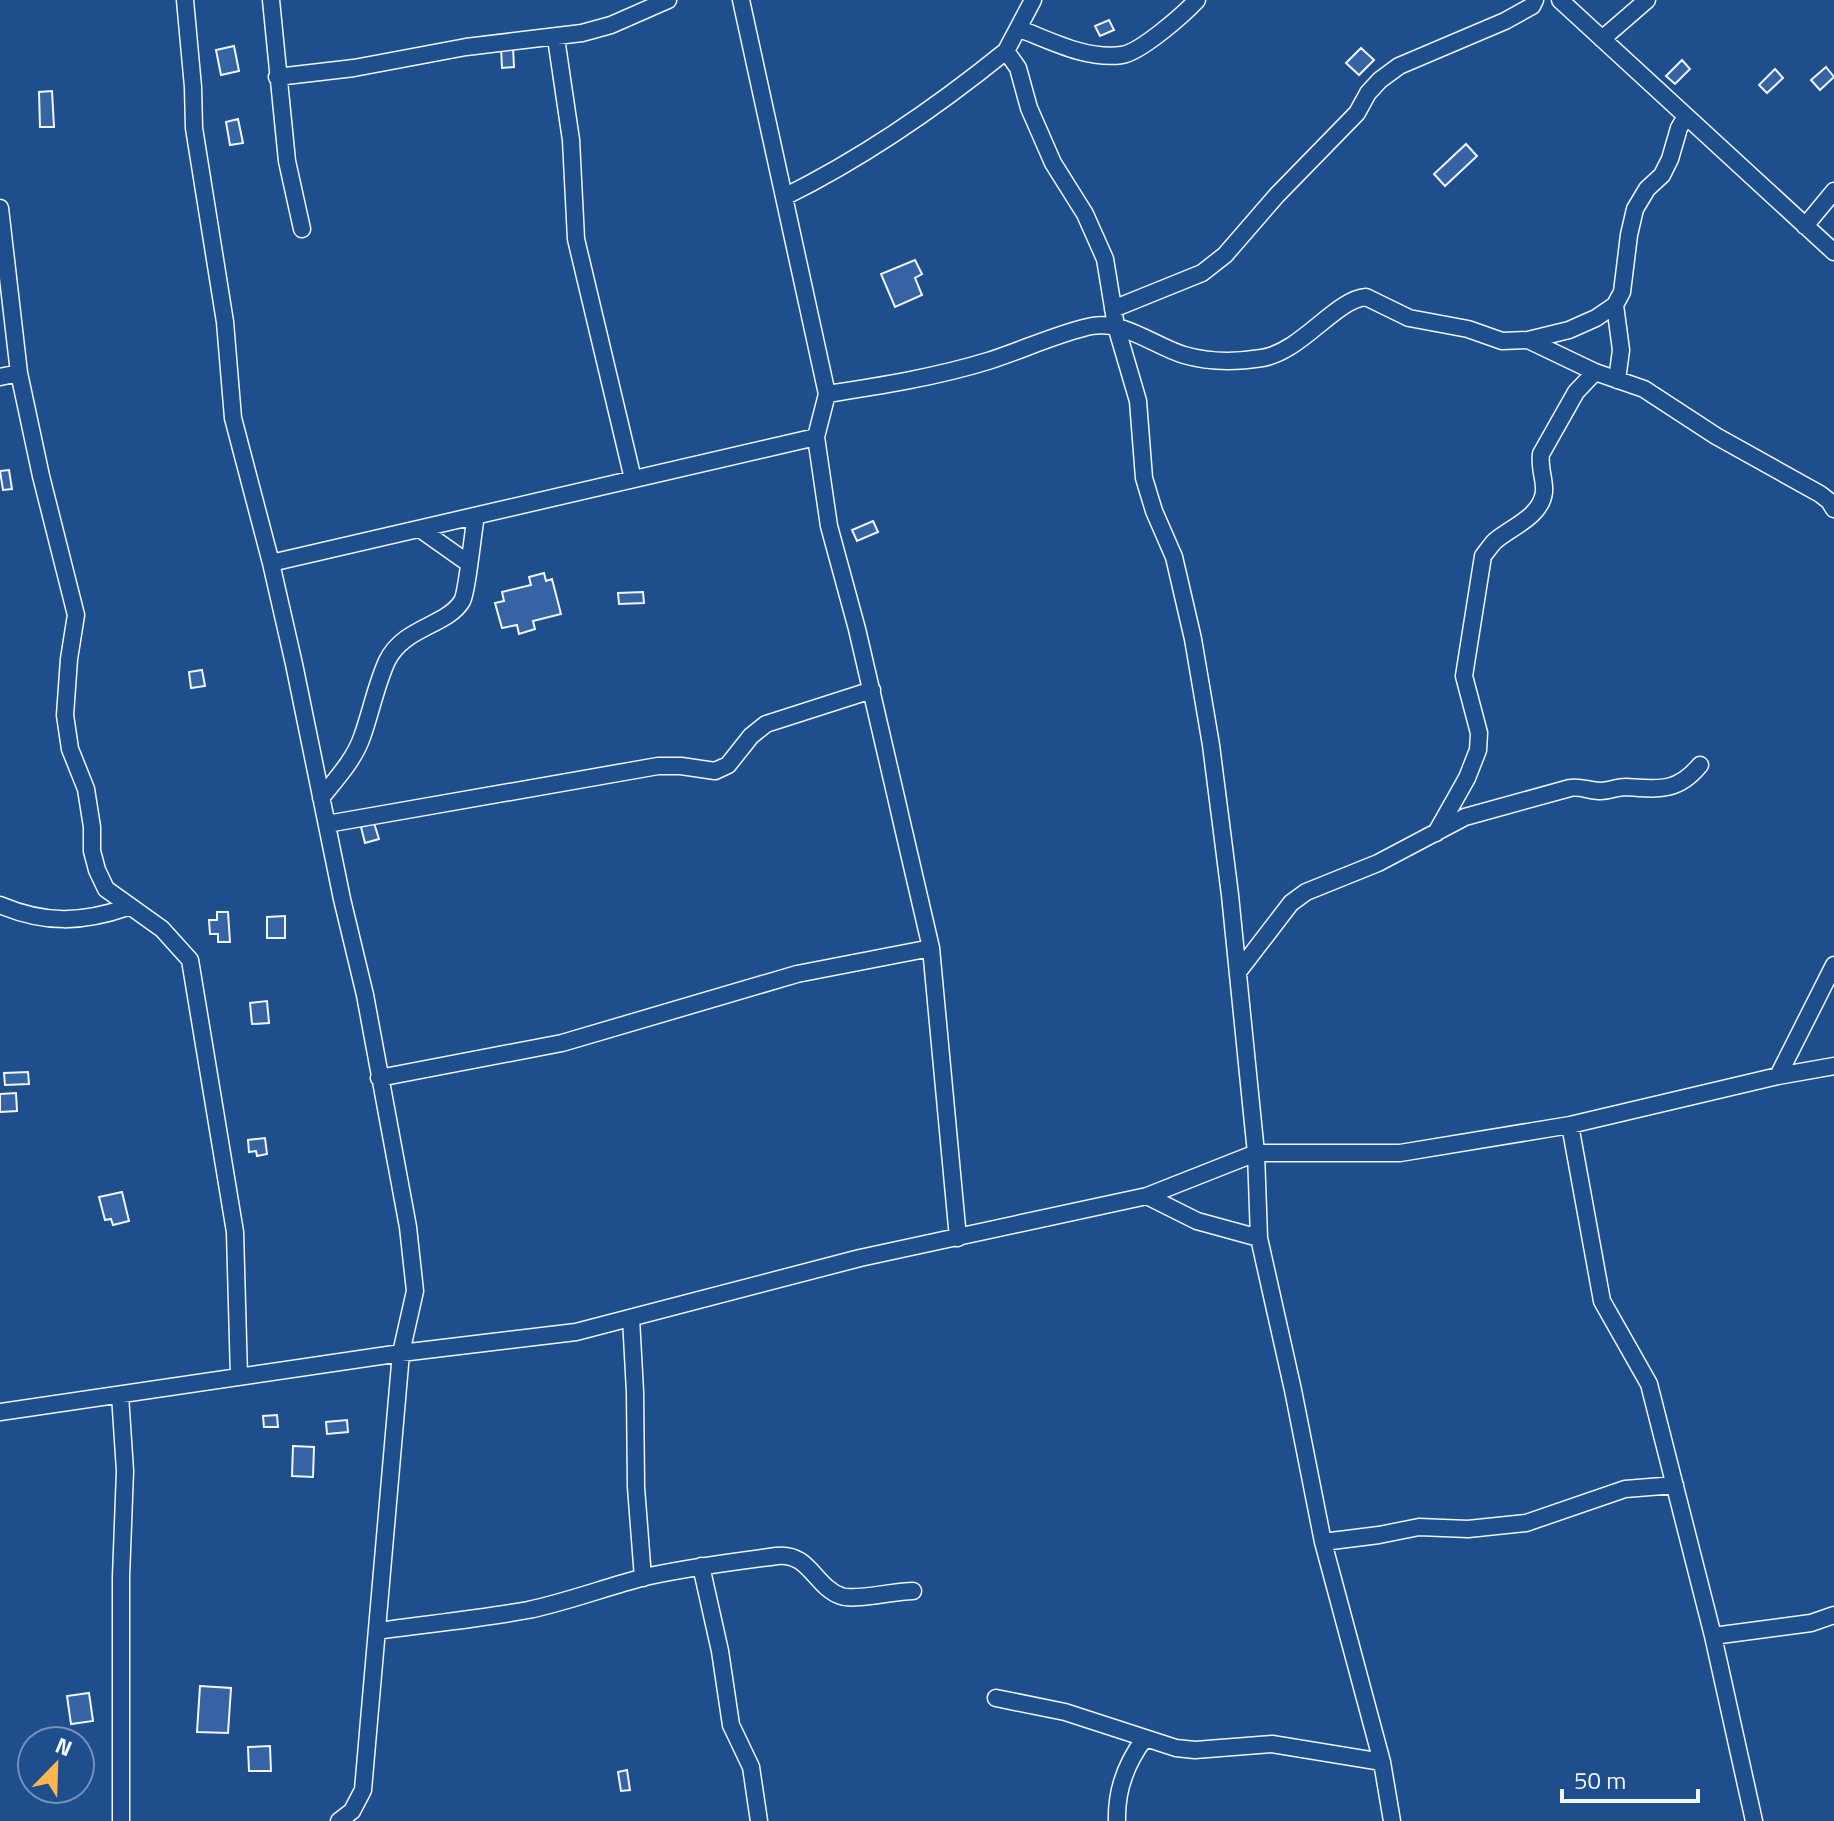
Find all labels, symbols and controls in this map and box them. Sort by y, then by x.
north arrow [16,1725,96,1805]
text: N [50,1728,77,1765]
scale bar [1562,1753,1698,1803]
text: 50 m [1574,1762,1626,1798]

